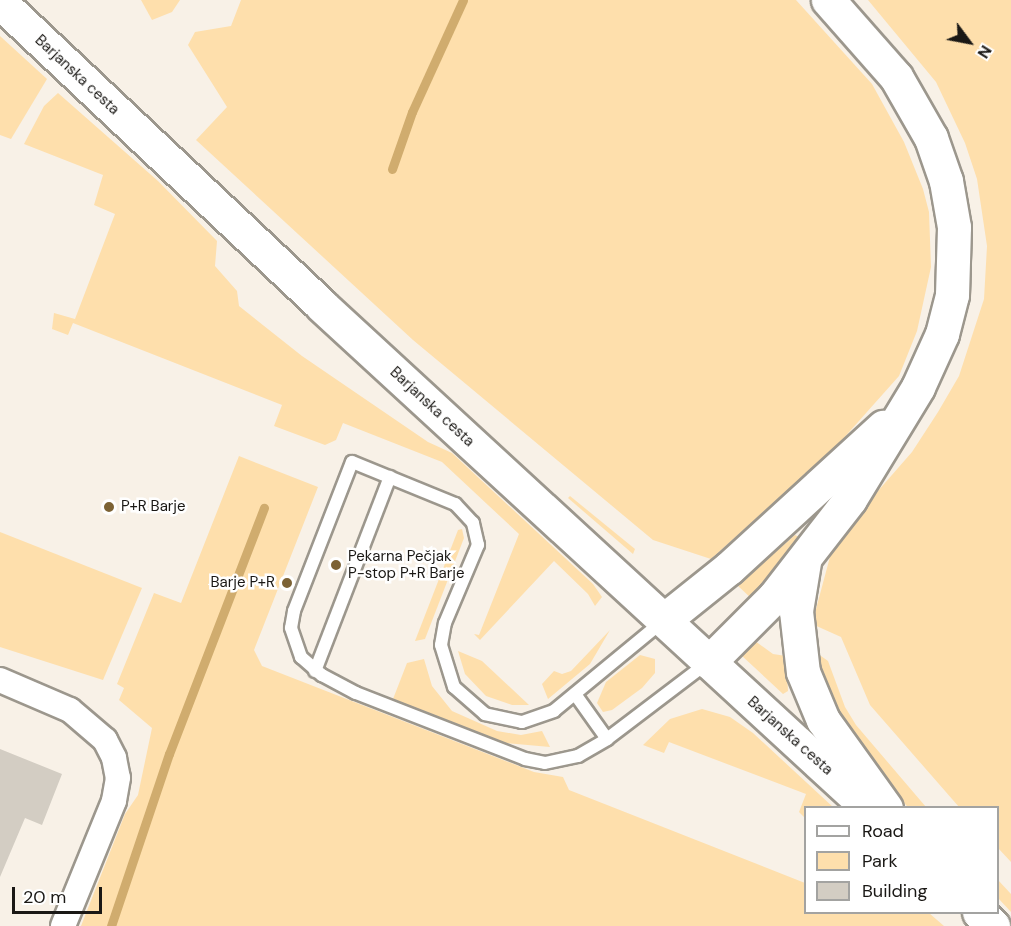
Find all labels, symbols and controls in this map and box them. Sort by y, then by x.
north arrow [939,12,999,72]
street label: Barjanska cesta [31,31,123,119]
text: N [973,41,997,62]
street label: Barjanska cesta [386,363,478,451]
place label: P+R Barje [121,498,186,516]
marker: P+R Barje [102,500,116,514]
place label: Pekarna Pečjak P-stop P+R Barje [348,547,464,582]
marker: Pekarna Pečjak P-stop P+R Barje [329,558,343,572]
place label: Barje P+R [210,574,275,592]
marker: Barje P+R [280,576,294,590]
street label: Barjanska cesta [744,693,836,779]
legend [804,806,999,914]
text: Road [862,819,904,843]
text: Park [862,849,898,873]
scale bar [15,875,105,913]
text: Building [862,879,927,903]
text: 20 m [23,885,66,909]

